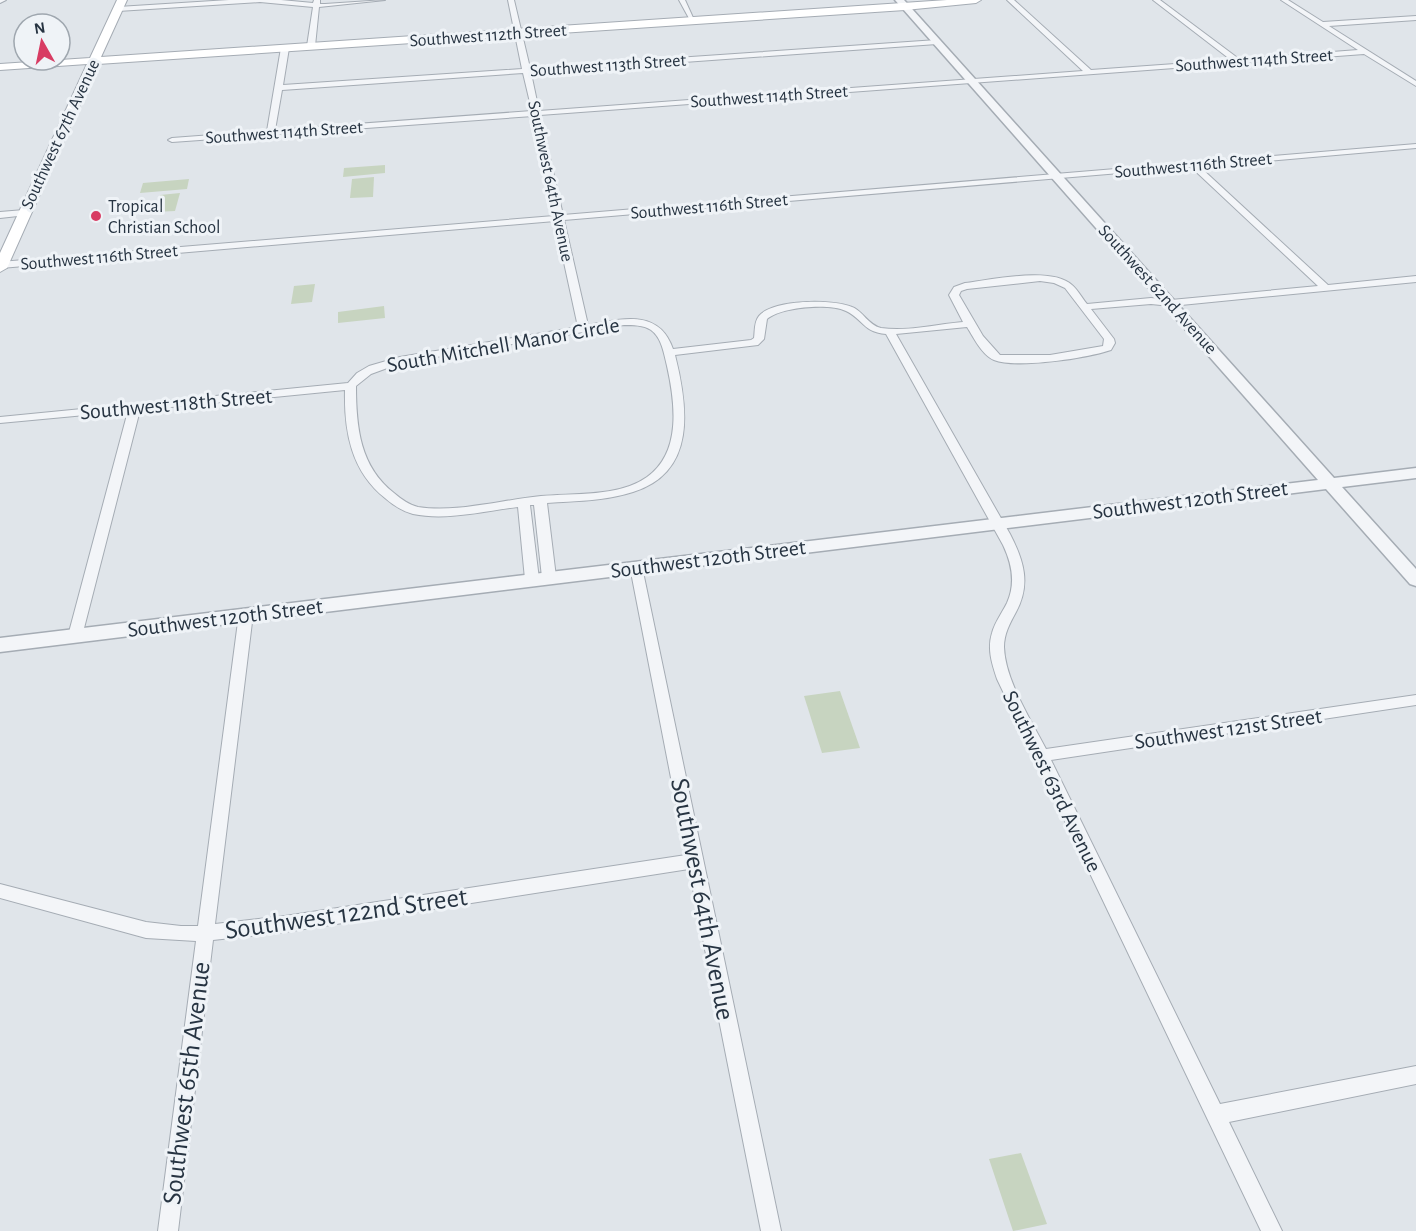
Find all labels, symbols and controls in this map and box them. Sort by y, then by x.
north arrow [12,12,72,72]
text: N [33,19,47,37]
street label: Southwest 112th Street [409,22,568,50]
street label: Southwest 114th Street [1175,46,1334,75]
street label: Southwest 113th Street [529,52,687,80]
street label: Southwest 67th Avenue [18,57,104,212]
street label: Southwest 114th Street [690,82,849,111]
street label: Southwest 64th Avenue [524,99,576,263]
street label: Southwest 114th Street [205,118,364,147]
street label: Southwest 116th Street [1114,150,1273,182]
street label: Southwest 116th Street [630,191,789,223]
place label: Tropical Christian School [108,198,220,237]
marker: Tropical Christian School [89,209,103,223]
street label: Southwest 62nd Avenue [1095,222,1220,358]
street label: Southwest 116th Street [20,242,179,274]
street label: South Mitchell Manor Circle [385,314,621,376]
street label: Southwest 118th Street [79,385,273,423]
street label: Southwest 120th Street [1091,477,1289,523]
street label: Southwest 120th Street [609,536,807,582]
street label: Southwest 120th Street [126,595,324,641]
street label: Southwest 63rd Avenue [999,687,1106,876]
street label: Southwest 121st Street [1133,705,1323,753]
street label: Southwest 64th Avenue [666,776,739,1023]
street label: Southwest 122nd Street [223,883,469,944]
street label: Southwest 65th Avenue [158,960,215,1206]

